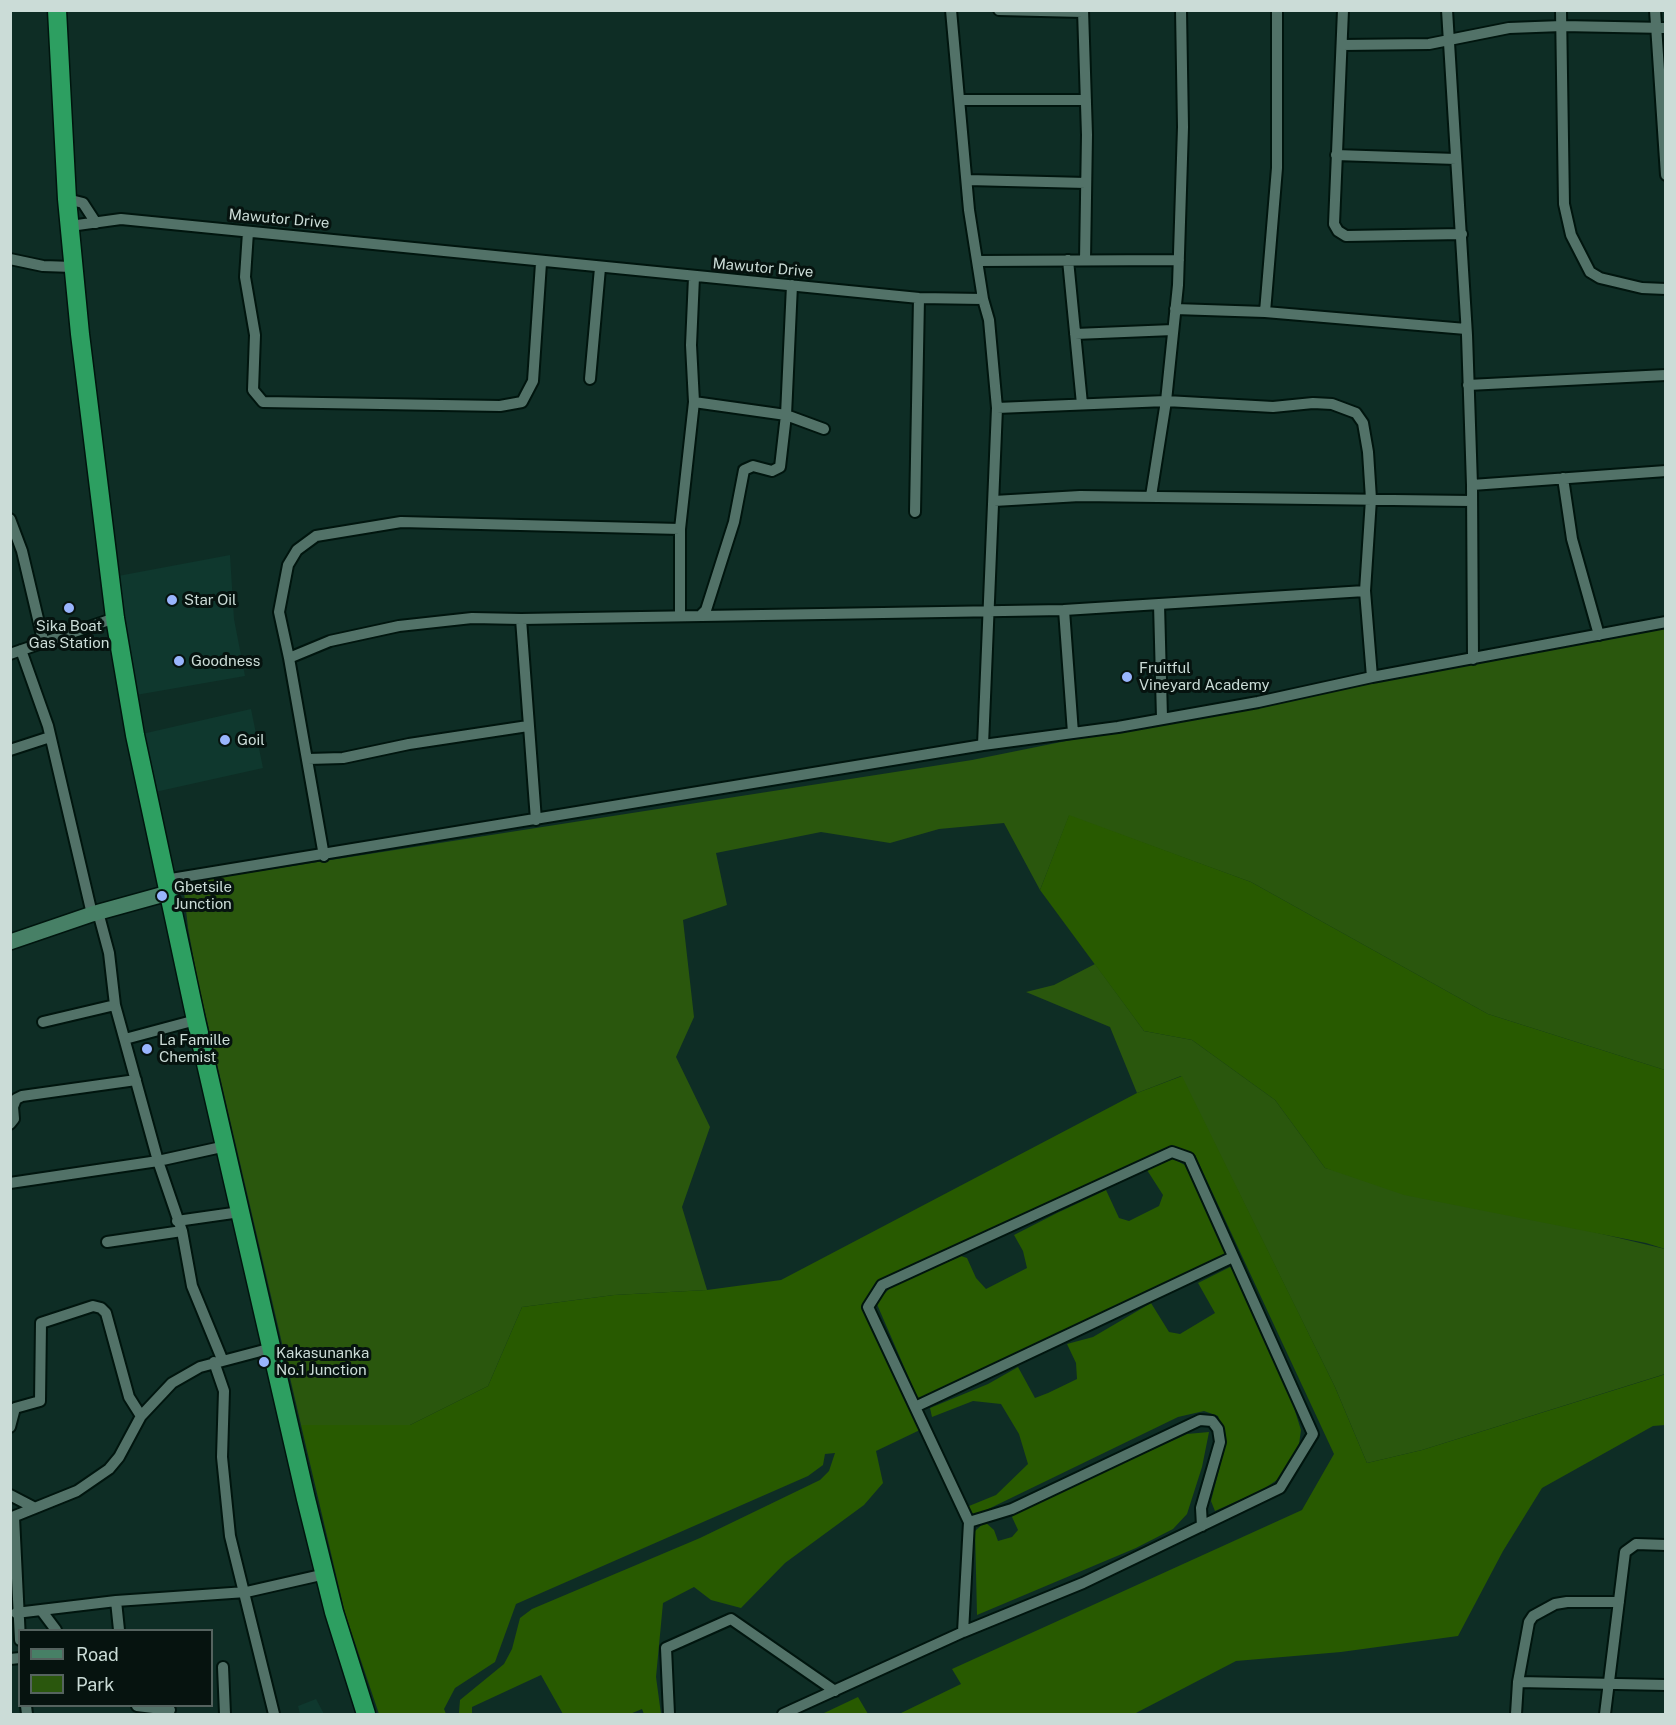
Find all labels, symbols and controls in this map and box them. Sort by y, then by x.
street label: Mawutor Drive [228,206,330,232]
street label: Mawutor Drive [712,255,814,281]
place label: Star Oil [184,591,237,609]
marker: Star Oil [165,593,179,607]
marker: Sika Boat Gas Station [62,601,76,615]
place label: Sika Boat Gas Station [29,617,109,652]
place label: Goodness [191,652,260,670]
marker: Goodness [172,654,186,668]
place label: Fruitful Vineyard Academy [1139,659,1269,694]
marker: Fruitful Vineyard Academy [1120,670,1134,684]
place label: Goil [237,731,265,749]
marker: Goil [218,733,232,747]
place label: Gbetsile Junction [174,878,232,913]
marker: Gbetsile Junction [155,889,169,903]
place label: La Famille Chemist [159,1031,230,1066]
marker: La Famille Chemist [140,1042,154,1056]
place label: Kakasunanka No.1 Junction [276,1344,369,1379]
marker: Kakasunanka No.1 Junction [257,1355,271,1369]
legend [18,1629,213,1707]
text: Road [76,1644,119,1665]
text: Park [76,1674,114,1695]

